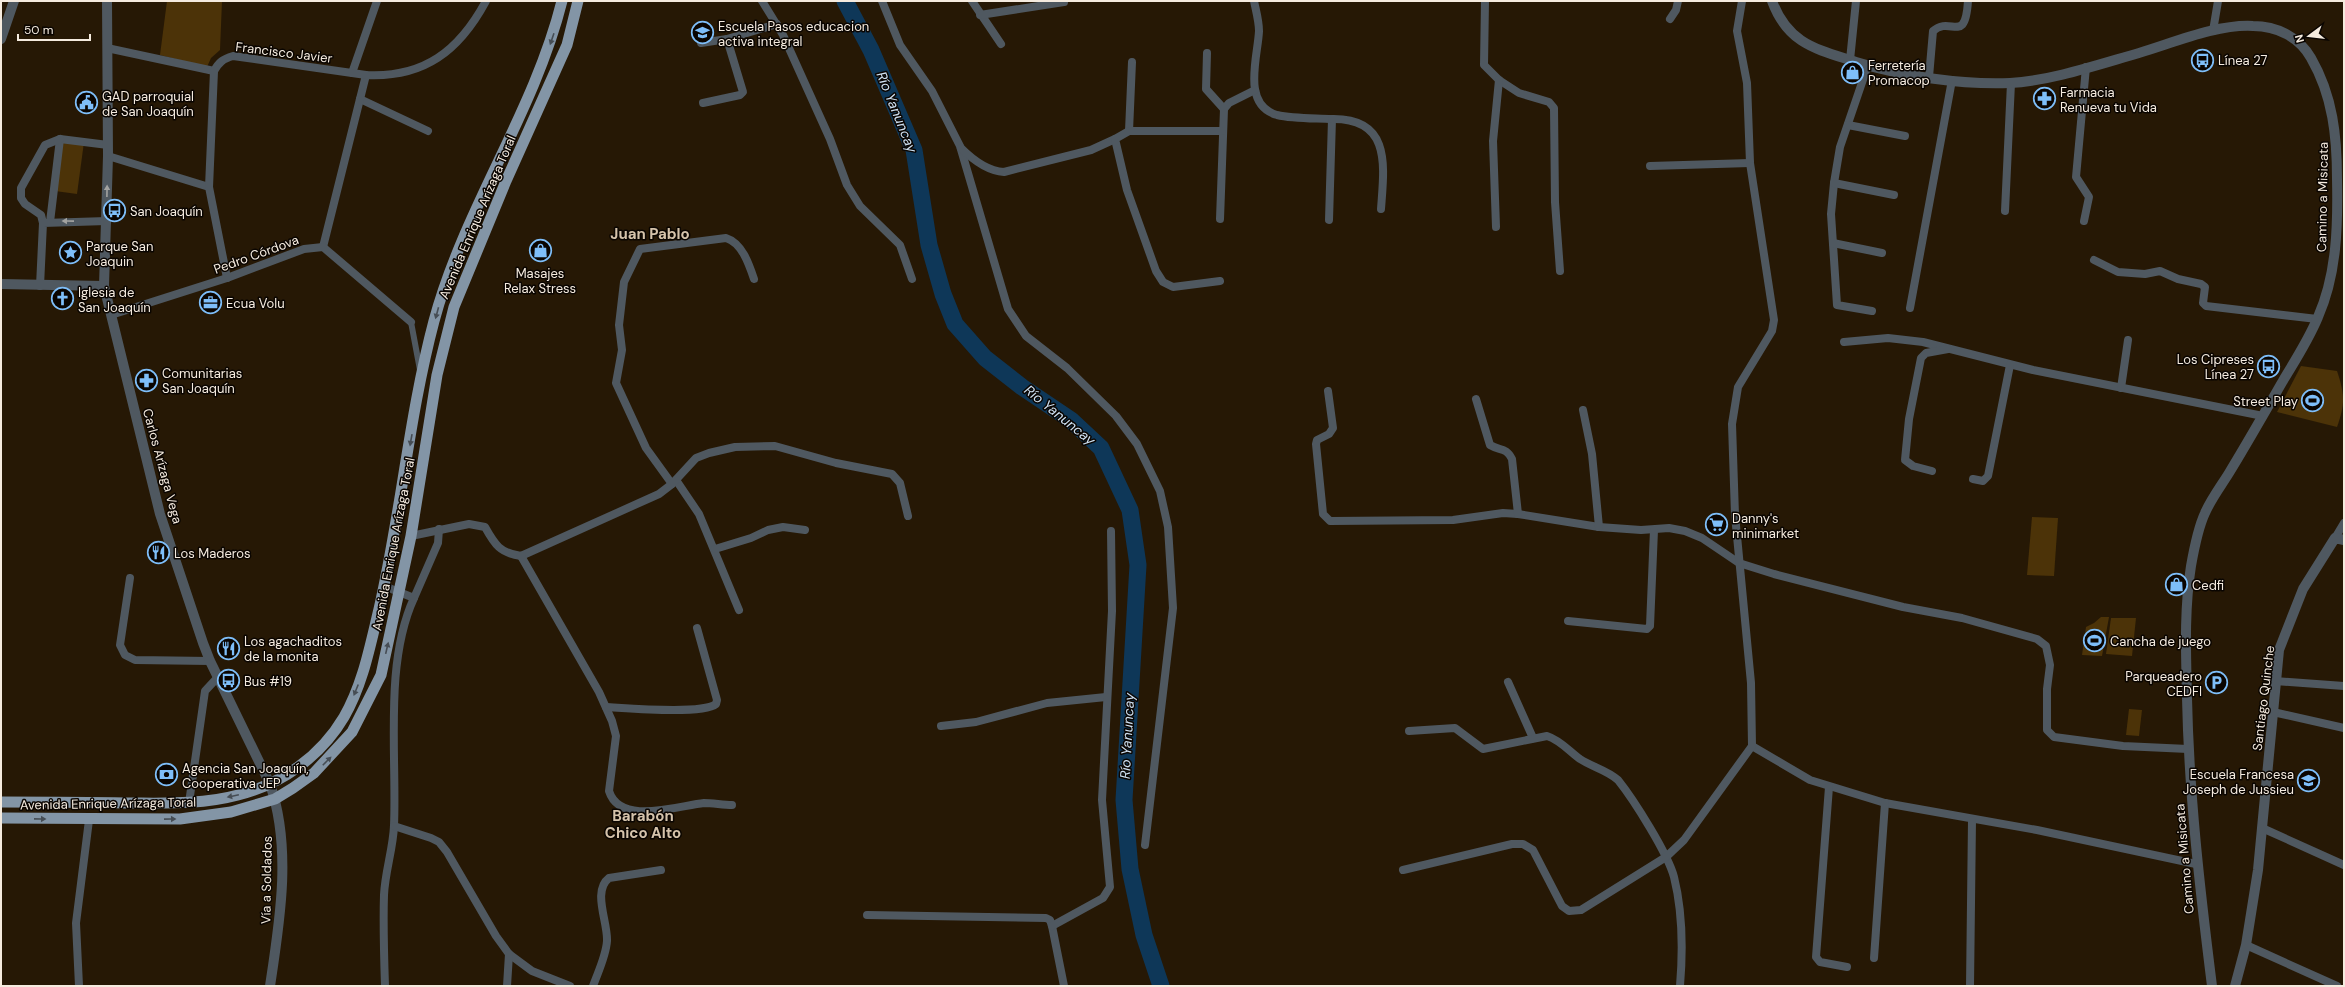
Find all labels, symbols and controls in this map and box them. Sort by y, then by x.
scale bar [18,16,90,42]
north arrow [2289,16,2329,56]
place label: Escuela Pasos educacion activa integral [718,18,869,50]
school or university icon: Escuela Pasos educacion activa integral [689,20,715,46]
text: 50 m [24,22,53,38]
one-way arrow [549,33,555,45]
text: N [2292,33,2307,44]
street label: Francisco Javier [235,38,334,67]
bus stop icon: Línea 27 [2189,47,2215,73]
place label: Línea 27 [2218,52,2267,69]
place label: Ferretería Promacop [1868,57,1930,89]
shop icon: Ferretería Promacop [1839,59,1865,85]
water label: Río Yanuncay [873,69,922,156]
place label: Farmacia Renueva tu Vida [2060,84,2157,116]
pharmacy icon: Farmacia Renueva tu Vida [2031,86,2057,112]
place label: GAD parroquial de San Joaquín [102,88,194,120]
public building icon: GAD parroquial de San Joaquín [74,90,100,116]
street label: Avenida Enrique Arízaga Toral [435,133,520,302]
street label: Camino a Misicata [2313,142,2332,252]
one-way arrow [104,184,110,197]
bus stop icon: San Joaquín [101,198,127,224]
place label: San Joaquín [130,203,203,220]
one-way arrow [61,218,74,224]
district label: Juan Pablo [610,224,690,244]
street label: Pedro Córdova [211,231,301,278]
place label: Parque San Joaquin [86,238,153,270]
shop icon: Masajes Relax Stress [527,238,553,264]
place icon: Parque San Joaquin [58,240,84,266]
place label: Masajes Relax Stress [504,265,576,297]
place label: Iglesia de San Joaquín [78,284,151,316]
church icon: Iglesia de San Joaquín [50,286,76,312]
office icon: Ecua Volu [197,290,223,316]
place label: Ecua Volu [226,295,285,312]
one-way arrow [433,307,439,319]
place label: Los Cipreses Línea 27 [2177,351,2254,383]
bus stop icon: Los Cipreses Línea 27 [2256,353,2282,379]
place label: Comunitarias San Joaquín [162,365,242,397]
pharmacy icon: Comunitarias San Joaquín [133,367,159,393]
water label: Río Yanuncay [1021,381,1100,450]
sports icon: Street Play [2300,388,2326,414]
place label: Street Play [2233,393,2298,410]
street label: Carlos Arízaga Vega [139,407,186,526]
one-way arrow [408,434,414,446]
street label: Avenida Enrique Arízaga Toral [368,456,419,632]
place label: Danny's minimarket [1732,510,1799,542]
supermarket icon: Danny's minimarket [1704,512,1730,538]
restaurant icon: Los Maderos [145,540,171,566]
place label: Los Maderos [174,545,251,562]
shop icon: Cedfi [2164,572,2190,598]
place label: Cedfi [2192,577,2224,594]
sports icon: Cancha de juego [2081,628,2107,654]
place label: Los agachaditos de la monita [244,633,342,665]
place label: Cancha de juego [2110,633,2211,650]
restaurant icon: Los agachaditos de la monita [215,635,241,661]
one-way arrow [385,642,391,654]
street label: Santiago Quinche [2249,644,2278,752]
bus stop icon: Bus #19 [215,668,241,694]
place label: Parqueadero CEDFI [2125,668,2202,700]
parking icon: Parqueadero CEDFI [2204,670,2230,696]
place label: Bus #19 [244,673,292,690]
one-way arrow [353,685,359,697]
water label: Río Yanuncay [1116,691,1138,780]
one-way arrow [322,756,332,766]
place label: Agencia San Joaquín, Cooperativa JEP [182,760,309,792]
bank icon: Agencia San Joaquín, Cooperativa JEP [153,762,179,788]
place label: Escuela Francesa Joseph de Jussieu [2183,766,2294,798]
school or university icon: Escuela Francesa Joseph de Jussieu [2296,768,2322,794]
street label: Avenida Enrique Arízaga Toral [20,793,196,814]
one-way arrow [227,794,239,800]
street label: Camino a Misicata [2171,803,2198,915]
district label: Barabón Chico Alto [605,806,681,843]
one-way arrow [34,816,47,822]
one-way arrow [164,816,177,822]
street label: Vía a Soldados [257,836,276,924]

